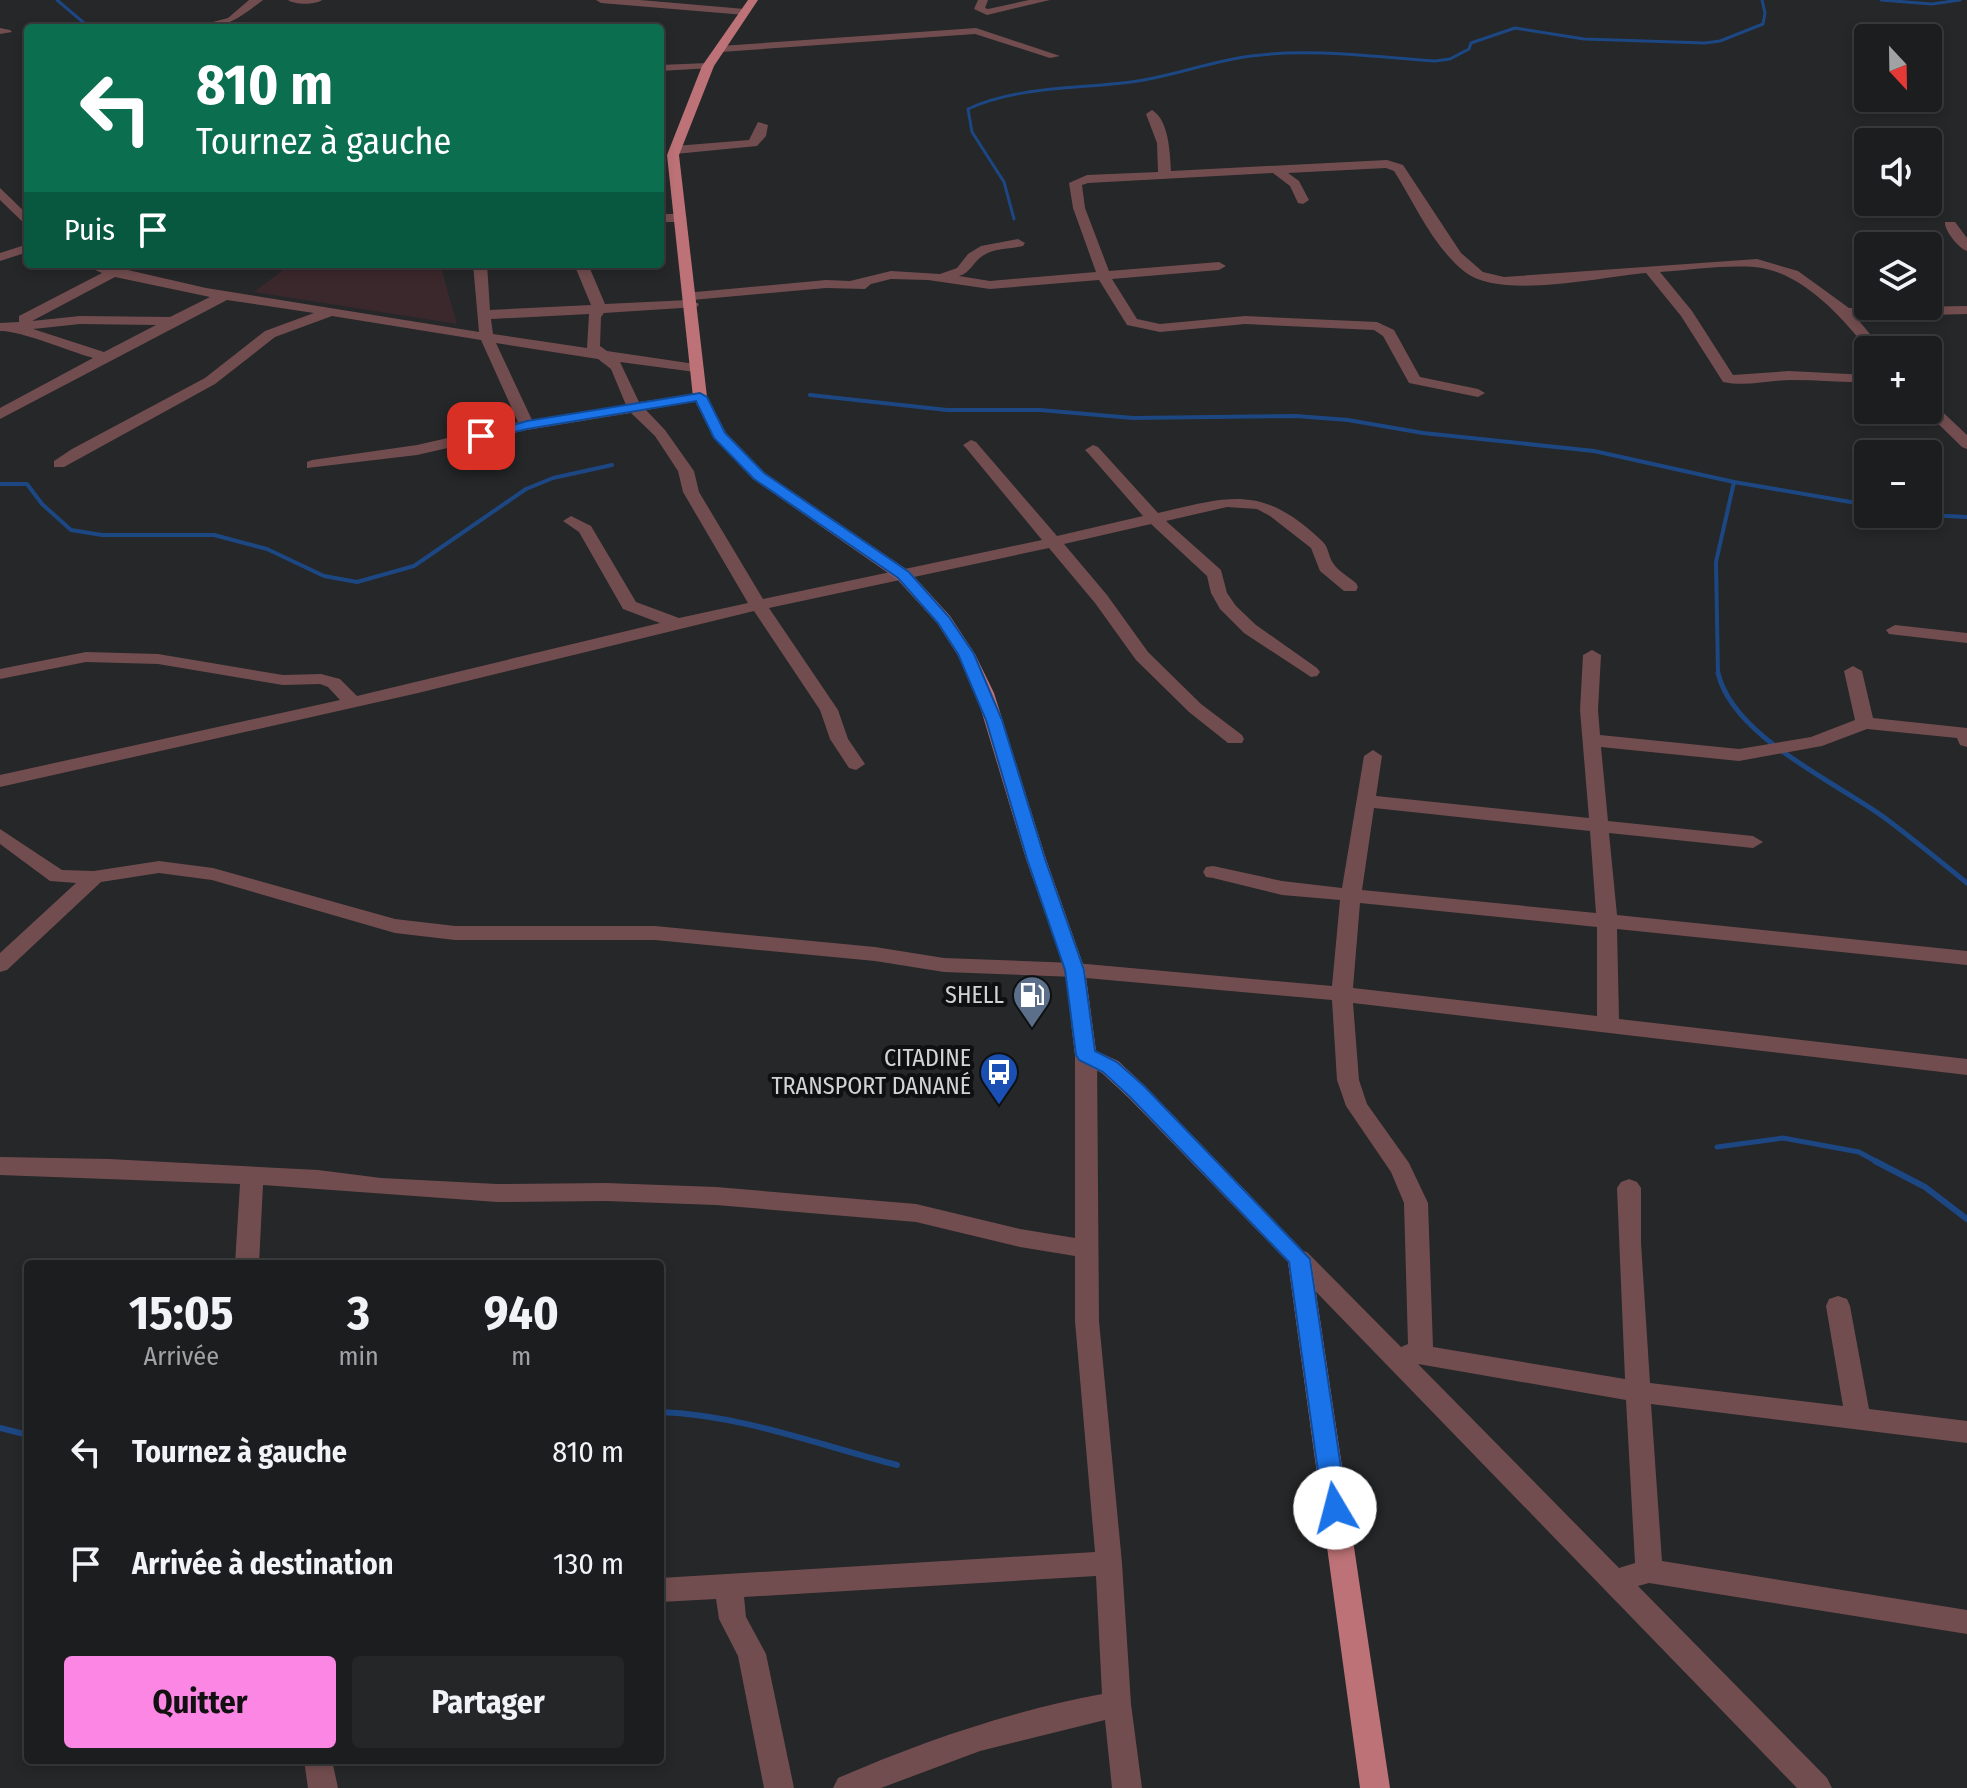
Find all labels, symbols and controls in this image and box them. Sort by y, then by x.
north arrow [1854,24,1942,112]
map controls [1854,24,1942,528]
text: 810 m [196,52,333,119]
icon: left [64,56,168,160]
text: Tournez à gauche [196,120,451,164]
button: sound [1854,128,1942,216]
icon: arrive [131,208,175,252]
text: Puis [64,212,115,248]
button: layers [1854,232,1942,320]
button: + [1854,336,1942,424]
pin [447,402,515,470]
icon: arrive [459,414,503,458]
button: − [1854,440,1942,528]
fuel station icon: SHELL [1011,974,1053,1029]
place label: SHELL [945,981,1004,1009]
place label: CITADINE TRANSPORT DANANÉ [771,1044,971,1100]
bus stop icon: CITADINE TRANSPORT DANANÉ [978,1051,1020,1106]
text: 15:05 [129,1284,234,1342]
text: 3 [347,1284,370,1342]
text: 940 [484,1284,559,1342]
text: Arrivée [143,1341,219,1372]
text: min [339,1341,379,1372]
text: m [511,1341,531,1372]
icon: left [64,1430,108,1474]
text: Tournez à gauche [132,1434,347,1470]
text: 810 m [552,1434,624,1470]
position arrow [1293,1466,1377,1550]
icon: arrive [64,1542,108,1586]
text: Arrivée à destination [132,1546,393,1582]
text: 130 m [553,1546,624,1582]
button: Quitter [64,1656,336,1748]
button: Partager [352,1656,624,1748]

